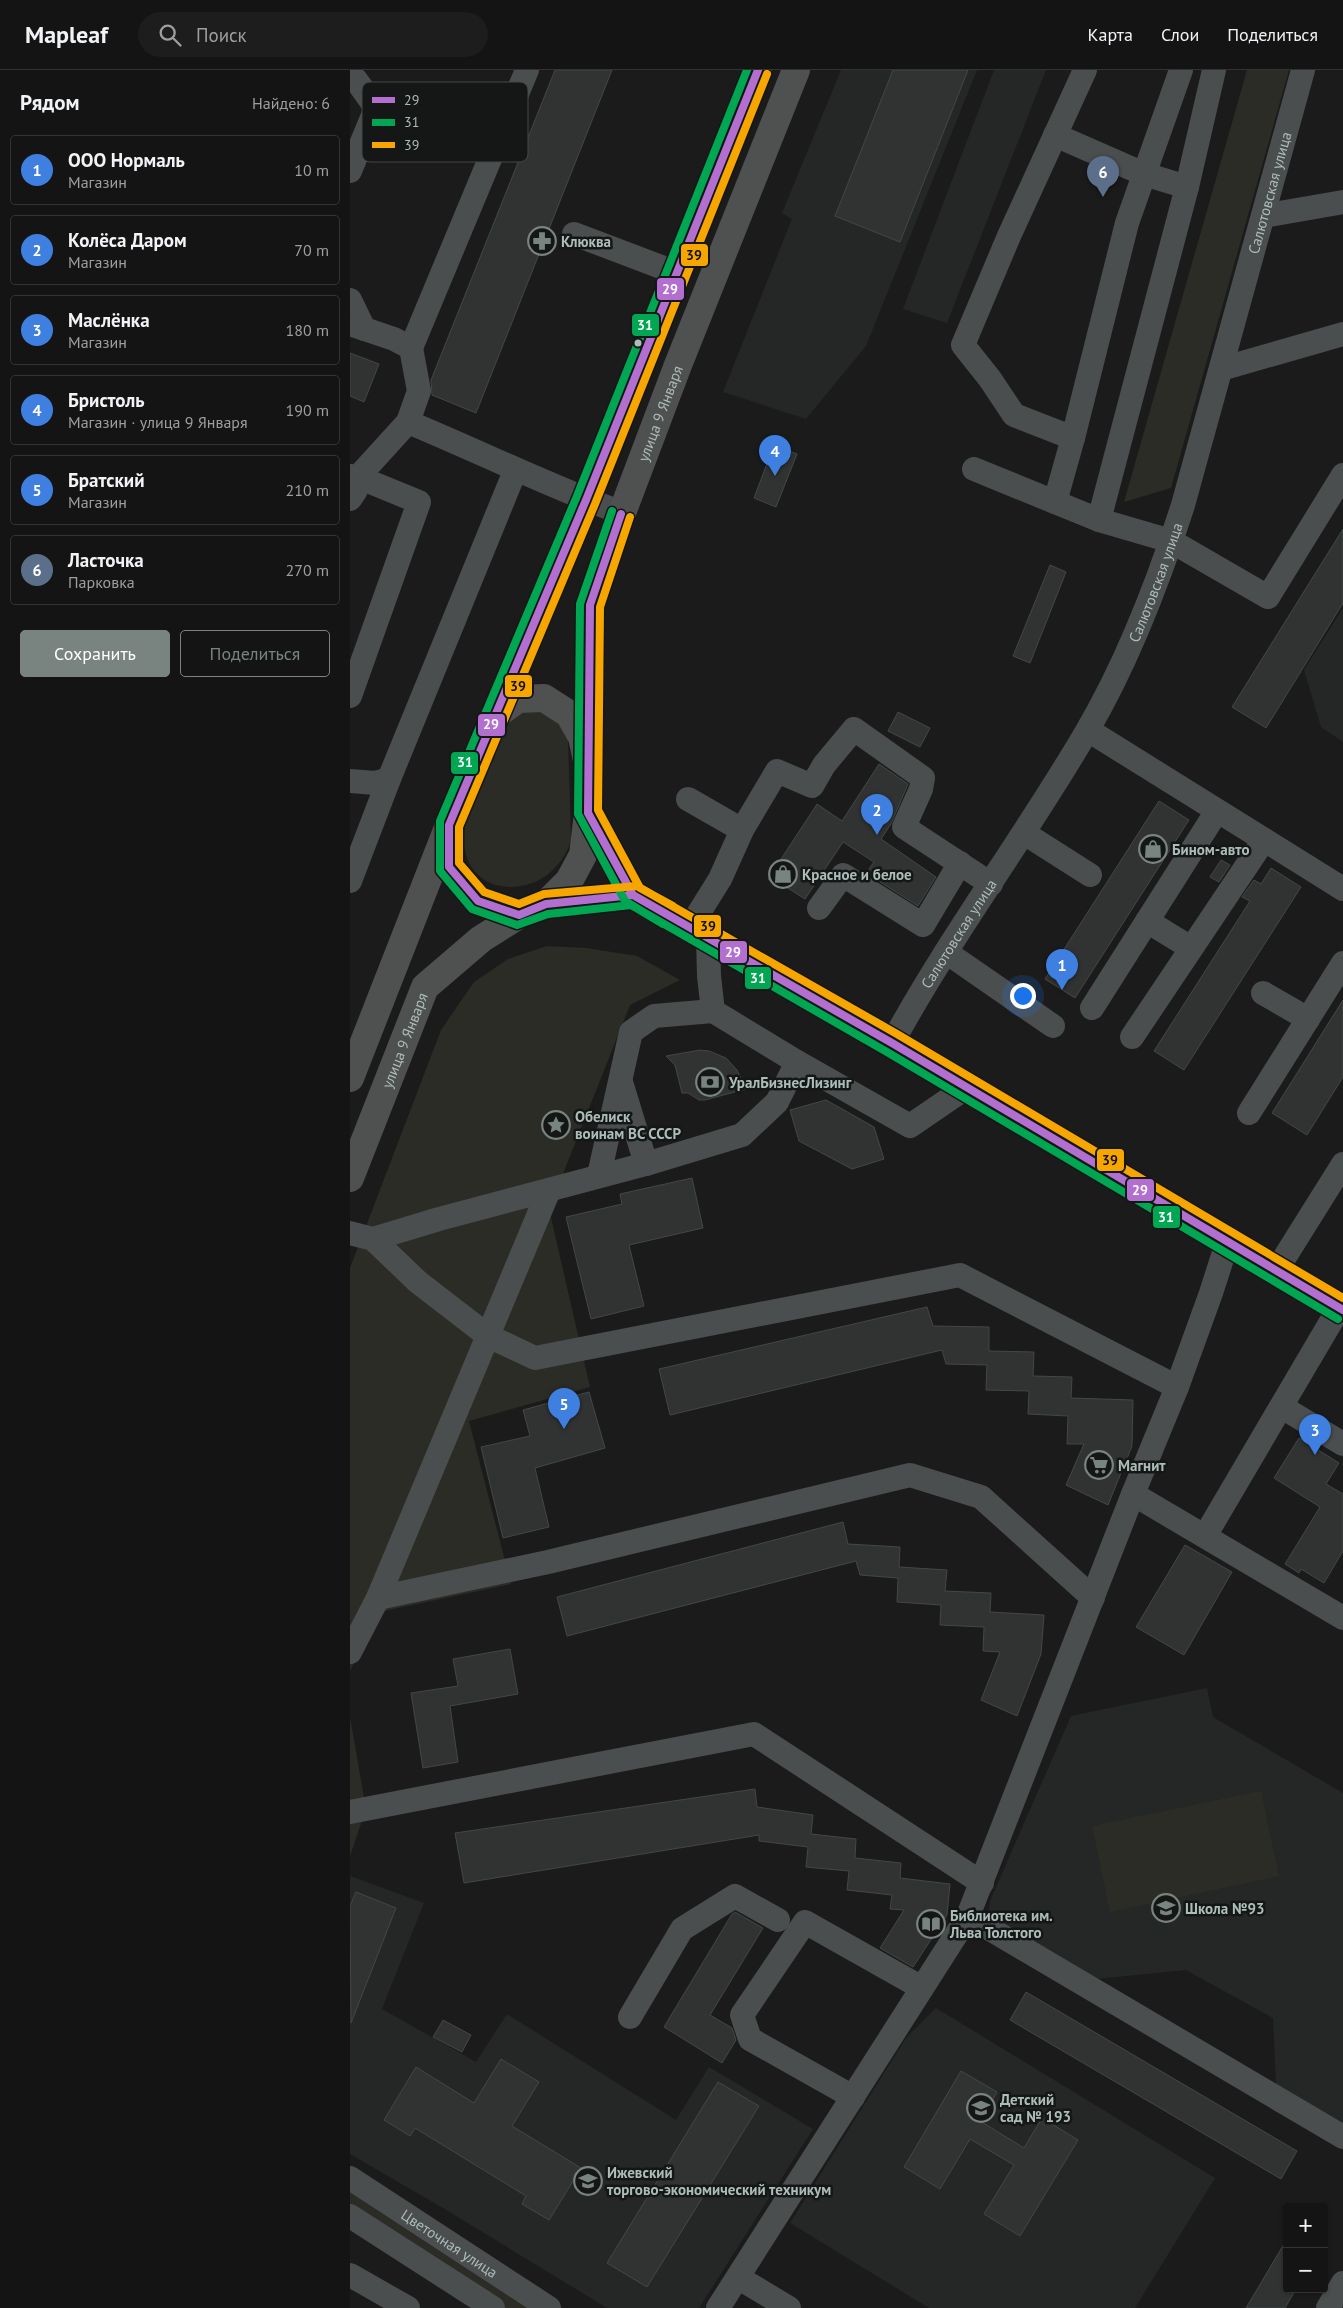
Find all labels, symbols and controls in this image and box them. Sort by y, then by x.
search box [138,12,488,57]
text: Mapleaf [25,19,108,50]
icon: search [156,21,184,49]
text: Поиск [196,23,247,47]
text: Карта [1088,23,1133,46]
text: Слои [1161,23,1199,46]
text: Поделиться [1227,23,1318,46]
legend [362,82,528,162]
text: Рядом [20,89,79,116]
text: 29 [404,91,419,109]
text: Найдено: 6 [252,93,330,113]
text: 31 [404,113,419,131]
street label: Салютовская улица [1243,129,1295,256]
text: 39 [404,136,419,154]
text: ООО Нормаль [68,148,185,172]
pin: 6 [1087,156,1119,197]
text: 1 [32,160,42,180]
text: 10 m [294,160,329,180]
text: Магазин [68,172,127,192]
pharmacy icon: Клюква [527,226,557,256]
text: Колёса Даром [68,228,187,252]
place label: Клюква [561,232,611,251]
text: 2 [32,240,42,260]
text: 70 m [294,240,329,260]
line badge: 39 [680,243,709,267]
text: 39 [686,246,702,264]
text: Магазин [68,252,127,272]
line badge: 29 [656,277,685,301]
text: 29 [662,280,678,298]
text: Маслёнка [68,308,150,332]
line badge: 31 [631,313,660,337]
text: 31 [637,316,653,334]
text: 3 [32,320,42,340]
text: 180 m [286,320,329,340]
text: Магазин [68,332,127,352]
unlabelled marker [633,338,643,348]
street label: улица 9 Января [633,363,687,464]
text: Бристоль [68,388,145,412]
text: 4 [32,400,42,420]
text: 190 m [286,400,329,420]
text: Магазин · улица 9 Января [68,412,248,432]
pin: 4 [759,435,791,476]
text: Братский [68,468,145,492]
text: 5 [32,480,42,500]
text: 210 m [286,480,329,500]
text: Магазин [68,492,127,512]
street label: Салютовская улица [1124,520,1186,645]
text: Ласточка [68,548,144,572]
text: 6 [32,560,42,580]
text: 270 m [286,560,329,580]
text: Парковка [68,572,135,592]
button: Сохранить [20,630,170,677]
button: Поделиться [180,630,330,677]
line badge: 39 [504,674,533,698]
text: 39 [510,677,526,695]
line badge: 29 [477,713,506,737]
text: 29 [483,715,499,733]
line badge: 31 [450,751,479,775]
text: 31 [457,753,473,771]
pin: 2 [861,794,893,835]
shop icon: Бином-авто [1138,834,1168,864]
place label: Бином-авто [1172,840,1249,859]
shop icon: Красное и белое [768,859,798,889]
place label: Красное и белое [802,865,912,884]
street label: Салютовская улица [916,875,1000,992]
line badge: 39 [693,914,722,938]
text: 39 [700,917,716,935]
line badge: 29 [719,940,748,964]
text: 29 [725,943,741,961]
pin: 1 [1046,949,1078,990]
line badge: 31 [744,966,772,990]
text: 31 [750,969,766,987]
your location [1010,983,1036,1009]
street label: улица 9 Января [377,990,431,1091]
bank icon: УралБизнесЛизинг [695,1067,725,1097]
place label: УралБизнесЛизинг [728,1073,852,1092]
place label: Обелиск воинам ВС СССР [575,1107,682,1143]
place icon: Обелиск воинам ВС СССР [541,1110,571,1140]
line badge: 39 [1096,1148,1125,1172]
text: 39 [1102,1151,1118,1169]
line badge: 29 [1126,1178,1155,1202]
text: 29 [1132,1181,1148,1199]
line badge: 31 [1152,1205,1181,1229]
text: 31 [1158,1208,1174,1226]
pin: 5 [548,1388,580,1429]
pin: 3 [1299,1414,1331,1455]
supermarket icon: Магнит [1084,1450,1114,1480]
place label: Магнит [1118,1456,1166,1475]
school or university icon: Школа №93 [1151,1893,1181,1923]
place label: Школа №93 [1185,1899,1265,1918]
place label: Библиотека им. Льва Толстого [949,1906,1053,1942]
library icon: Библиотека им. Льва Толстого [916,1909,946,1939]
place label: Детский сад № 193 [1000,2090,1071,2126]
school or university icon: Детский сад № 193 [966,2093,996,2123]
place label: Ижевский торгово-экономический техникум [607,2163,831,2199]
school or university icon: Ижевский торгово-экономический техникум [573,2166,603,2196]
map controls [1283,2203,1328,2293]
button: + [1283,2203,1328,2248]
street label: Цветочная улица [398,2205,502,2282]
button: − [1283,2248,1328,2293]

